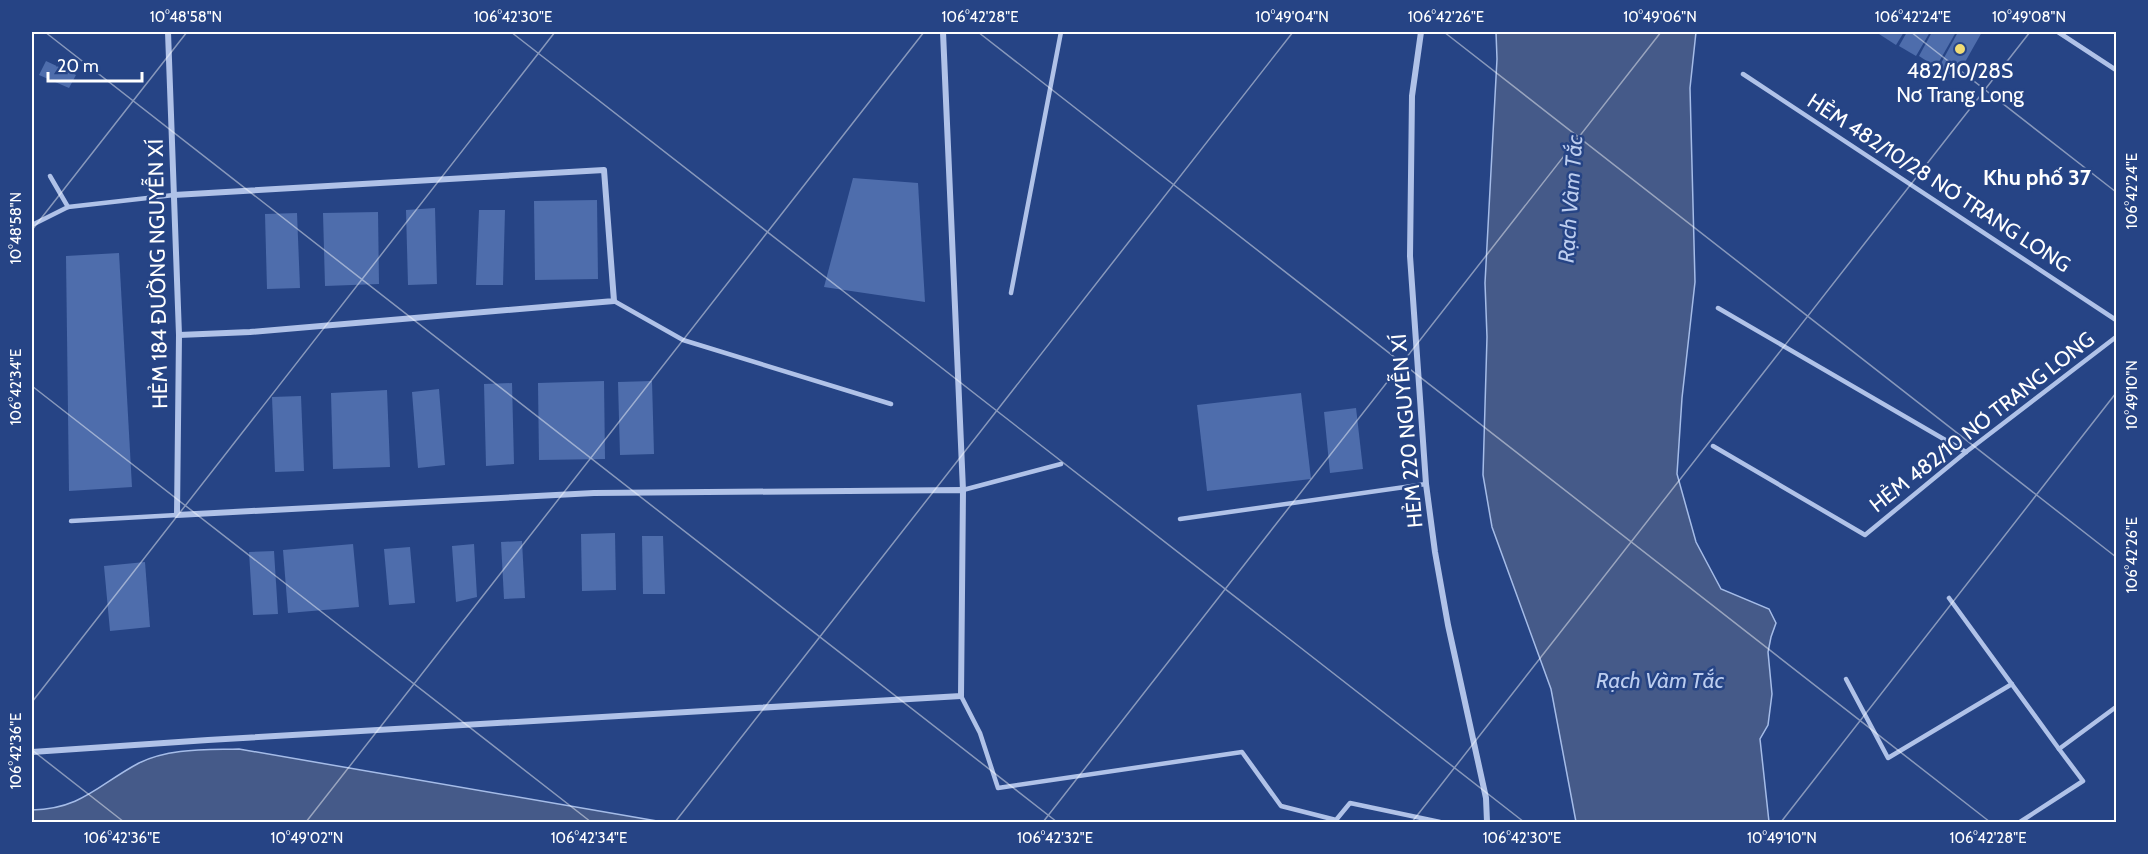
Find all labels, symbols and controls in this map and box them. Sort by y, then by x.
text: 10°48'58"N [150,8,222,26]
text: 106°42'30"E [474,8,552,26]
text: 106°42'28"E [942,8,1018,26]
text: 10°49'04"N [1255,8,1329,26]
text: 106°42'26"E [1408,8,1484,26]
text: 10°49'06"N [1623,8,1697,26]
text: 106°42'24"E [1875,8,1951,26]
text: 10°49'08"N [1992,8,2066,26]
marker: 482/10/28S Nơ Trang Long [1953,42,1967,56]
scale bar [48,45,142,83]
text: 20 m [57,55,99,77]
place label: 482/10/28S Nơ Trang Long [1896,58,2024,107]
street label: HẺM 482/10/28 NƠ TRANG LONG [1803,88,2075,277]
water label: Rạch Vàm Tắc [1553,134,1588,264]
street label: HẺM 184 ĐƯỜNG NGUYỄN XÍ [139,139,172,409]
text: 106°42'24"E [2123,153,2141,229]
district label: Khu phố 37 [1983,164,2092,191]
text: 10°48'58"N [7,192,25,264]
street label: HẺM 482/10 NƠ TRANG LONG [1864,326,2099,517]
street label: HẺM 220 NGUYỄN XÍ [1382,333,1427,529]
text: 106°42'34"E [7,349,25,425]
text: 10°49'10"N [2123,360,2141,430]
text: 106°42'26"E [2123,517,2141,593]
water label: Rạch Vàm Tắc [1596,667,1725,694]
text: 106°42'36"E [7,713,25,789]
text: 106°42'36"E [84,829,160,847]
text: 10°49'02"N [271,829,343,847]
text: 106°42'34"E [551,829,627,847]
text: 106°42'32"E [1017,829,1093,847]
text: 106°42'30"E [1483,829,1561,847]
text: 10°49'10"N [1747,829,1817,847]
text: 106°42'28"E [1950,829,2026,847]

